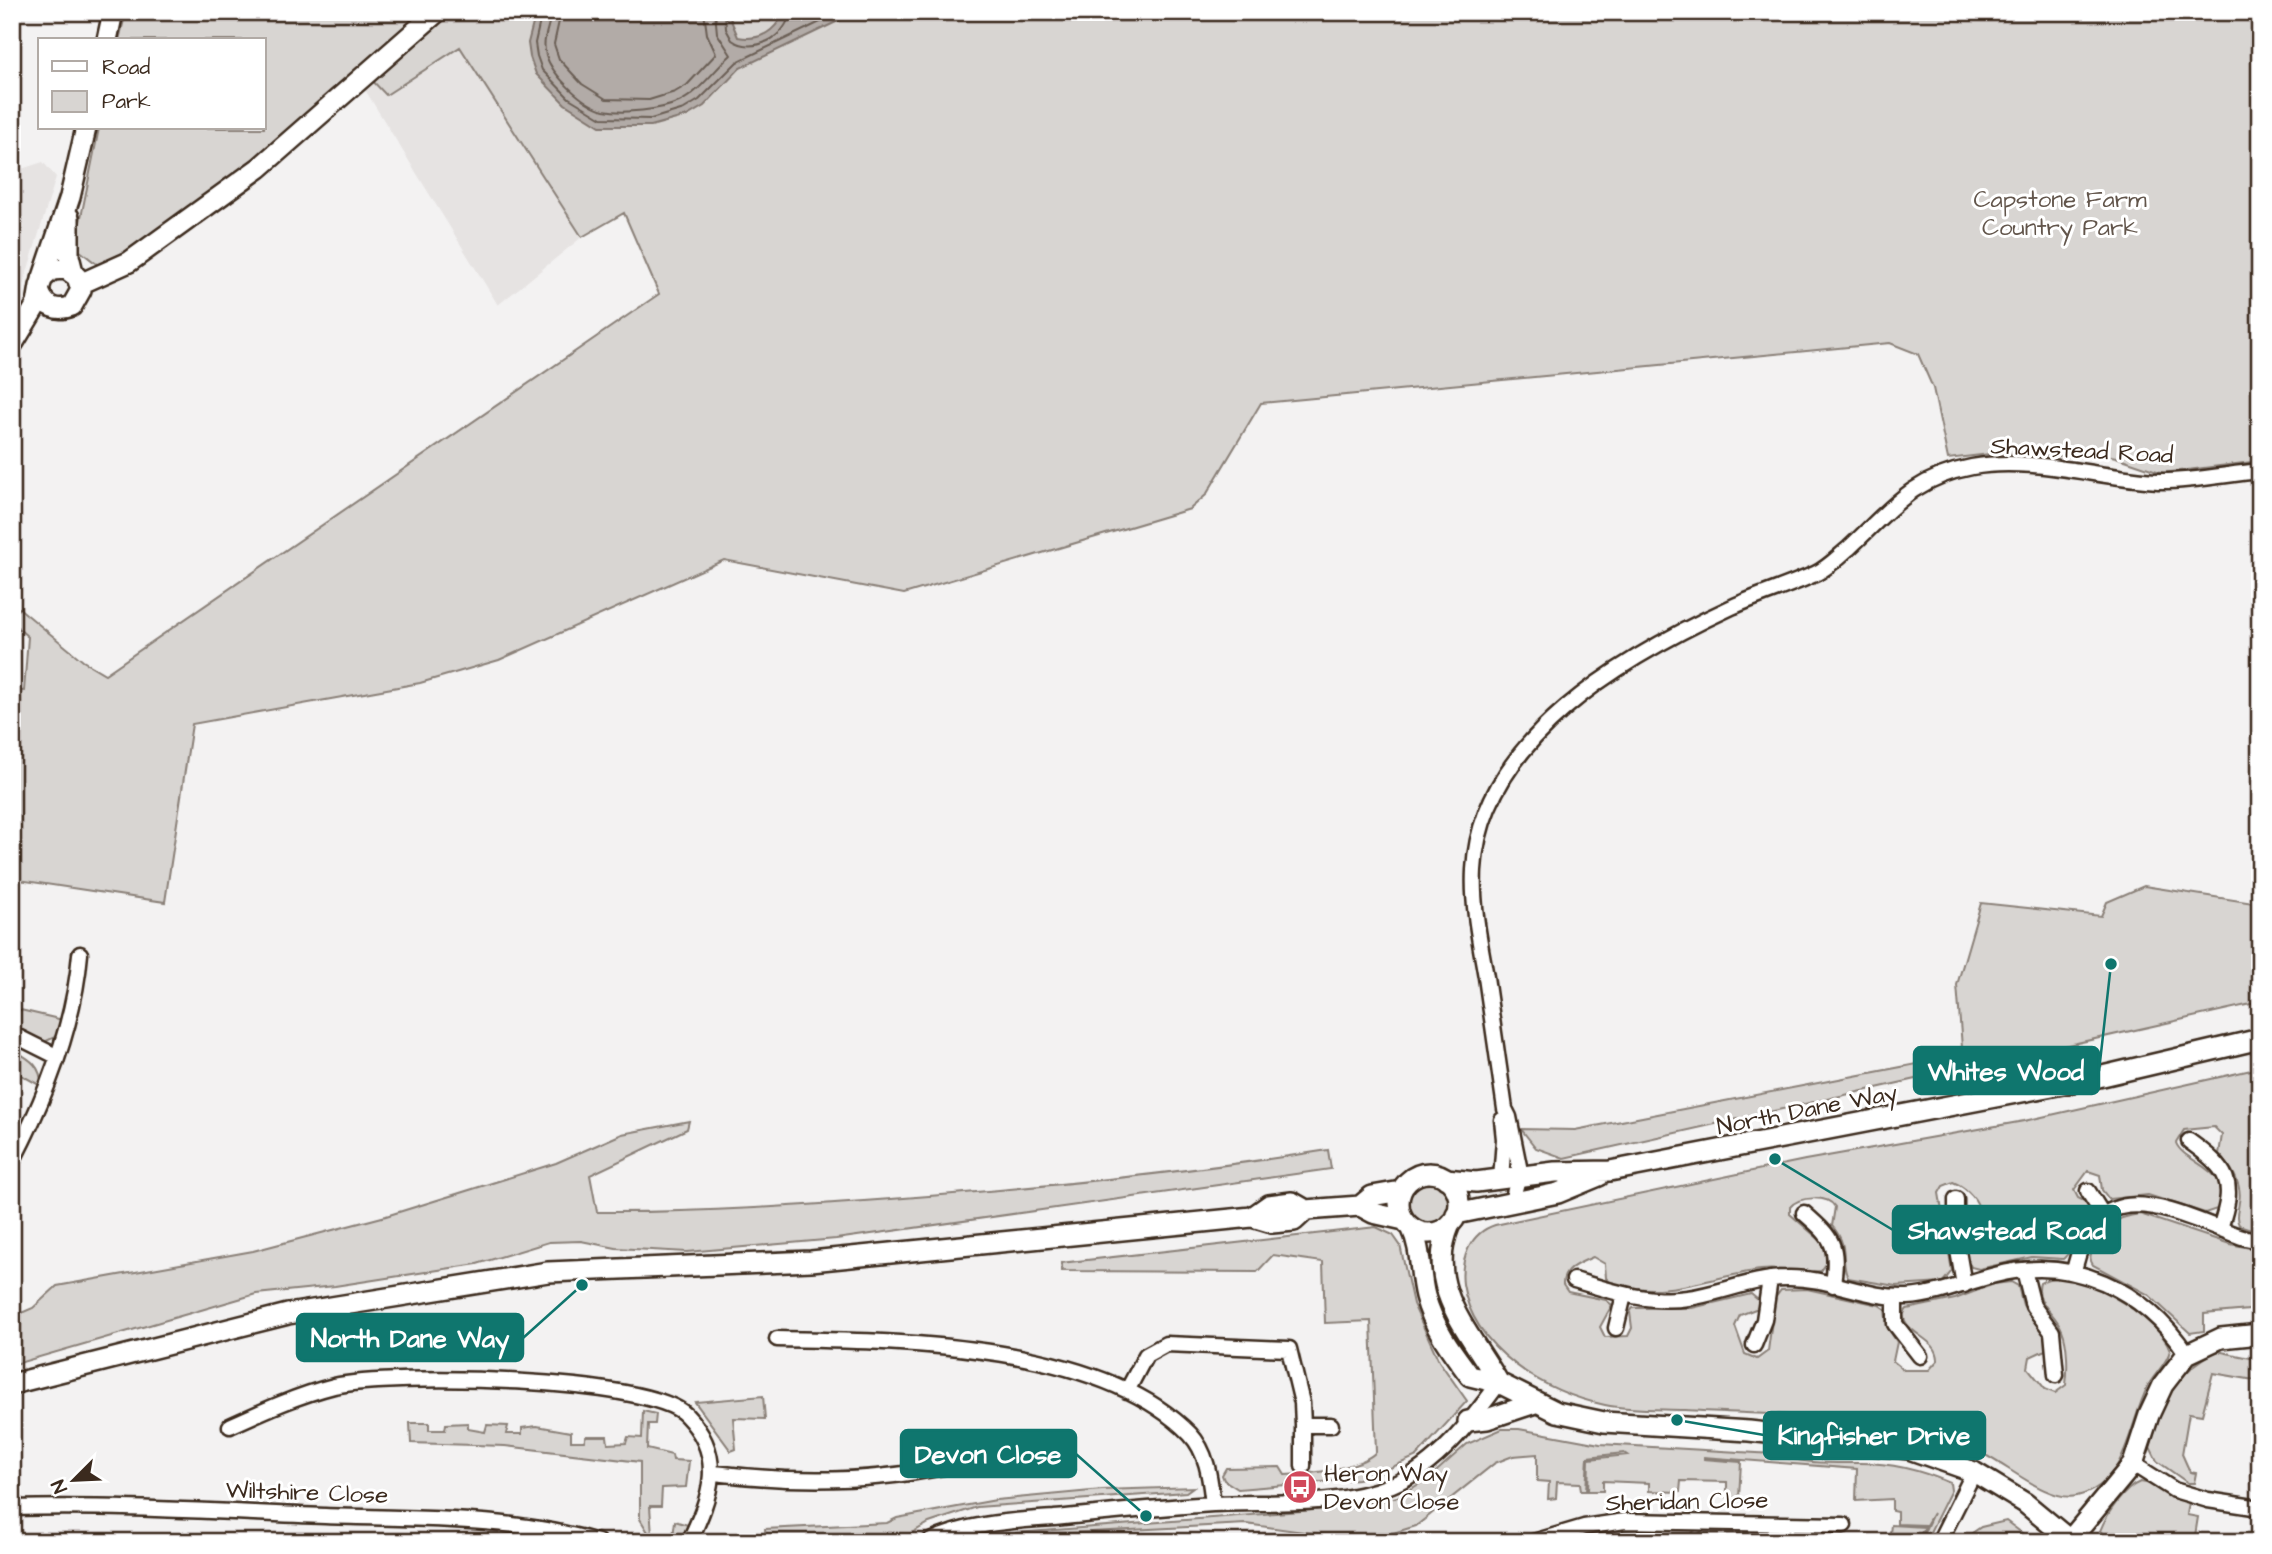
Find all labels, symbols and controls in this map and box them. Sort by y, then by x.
legend [38,38,266,130]
text: Road [102,53,150,82]
text: Park [102,87,151,116]
park label: Capstone Farm Country Park [1973,183,2147,246]
street label: Shawstead Road [1990,429,2174,473]
callout: Whites Wood [1914,1047,2099,1094]
text: Whites Wood [1927,1054,2085,1090]
street label: North Dane Way [1714,1076,1901,1145]
callout: Shawstead Road [1893,1206,2120,1253]
text: Shawstead Road [1907,1213,2107,1249]
callout: North Dane Way [297,1314,523,1361]
text: North Dane Way [311,1321,510,1360]
callout: Kingfisher Drive [1764,1412,1985,1459]
text: Kingfisher Drive [1778,1418,1970,1457]
callout: Devon Close [901,1430,1076,1477]
text: Devon Close [915,1437,1061,1473]
north arrow [38,1446,108,1516]
place label: Heron Way Devon Close [1324,1457,1459,1519]
bus stop icon: Heron Way Devon Close [1281,1468,1319,1506]
street label: Wiltshire Close [225,1473,389,1513]
text: N [45,1475,75,1497]
street label: Sheridan Close [1605,1484,1769,1520]

